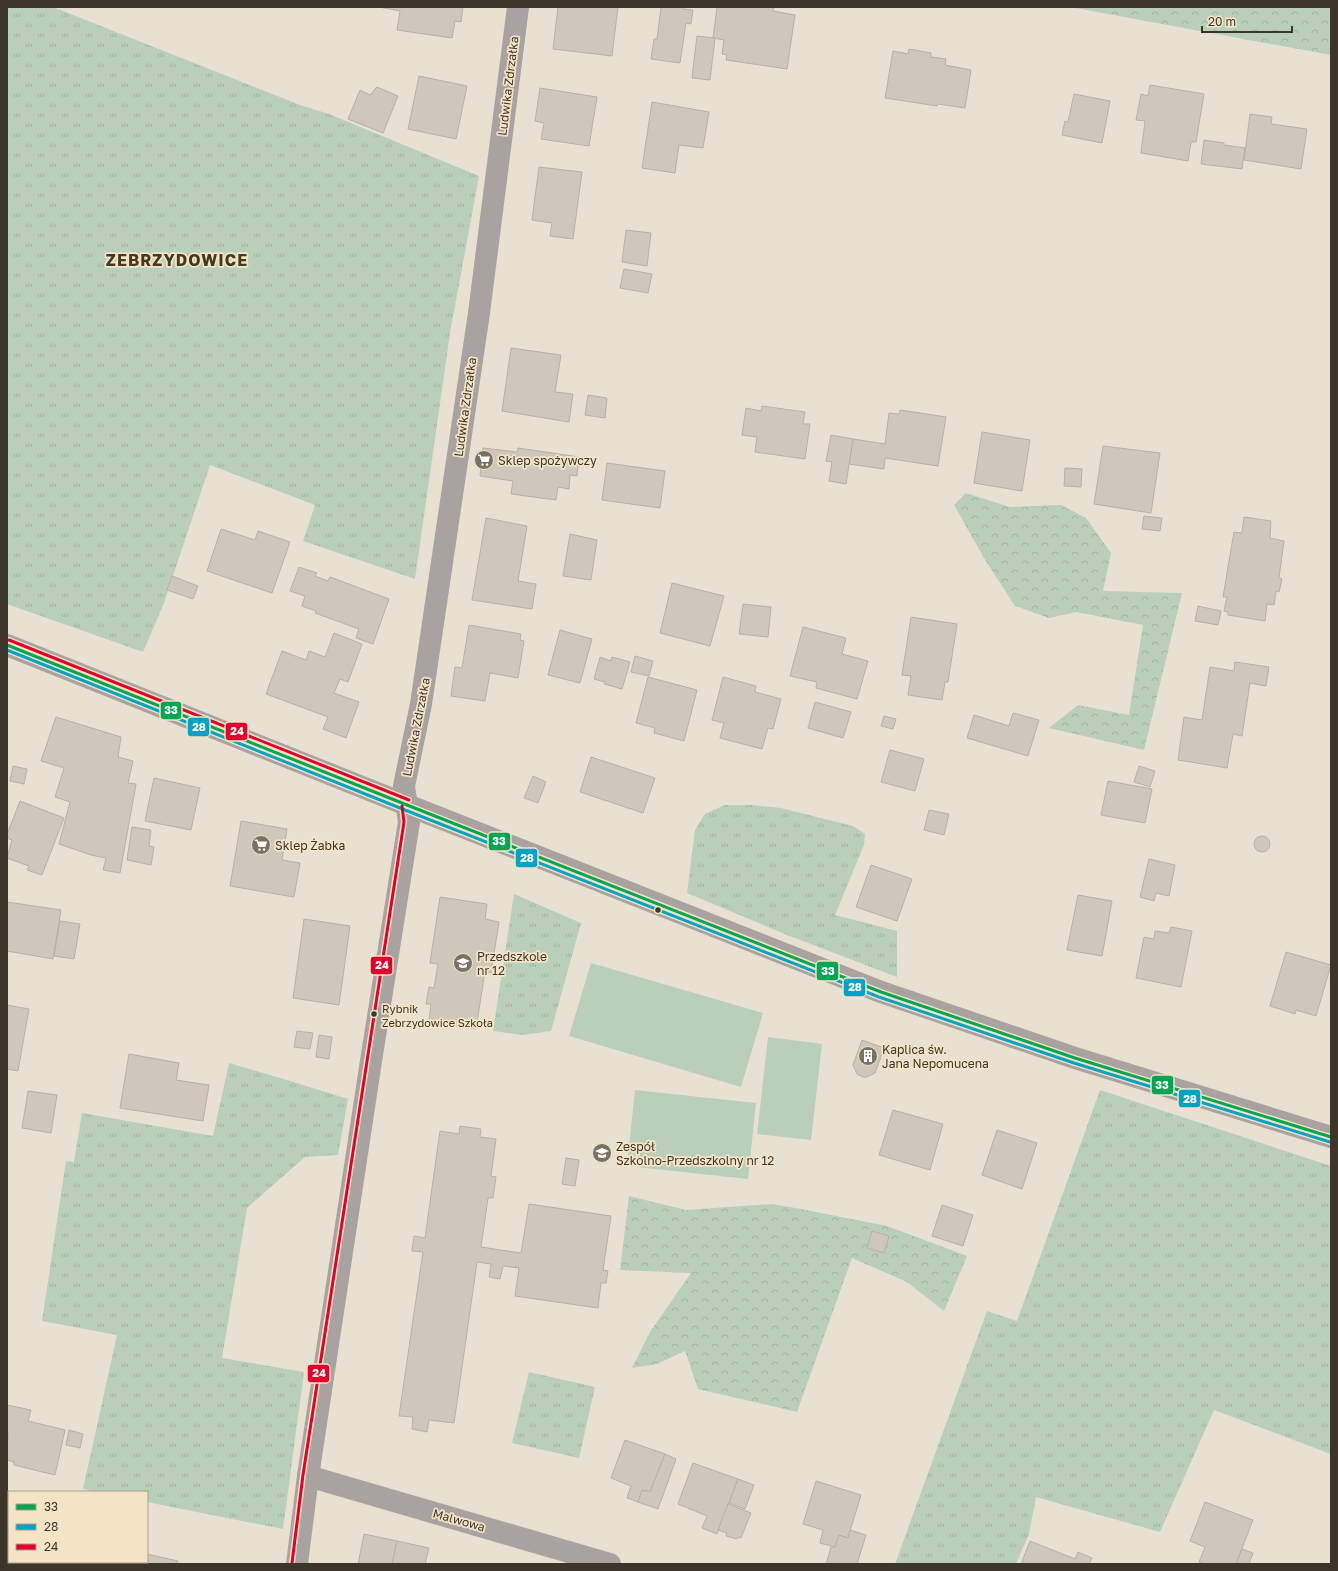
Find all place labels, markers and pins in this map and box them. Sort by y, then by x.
supermarket icon: Sklep spożywczy [473,449,495,471]
place label: Sklep spożywczy [498,453,597,468]
supermarket icon: Sklep Żabka [250,834,272,856]
place label: Sklep Żabka [275,838,345,853]
unlabelled marker [653,905,663,915]
place label: Przedszkole nr 12 [477,949,547,978]
school or university icon: Przedszkole nr 12 [452,952,474,974]
place label: Rybnik Zebrzydowice Szkoła [382,1002,493,1029]
marker: Rybnik Zebrzydowice Szkoła [369,1009,379,1019]
place label: Kaplica św. Jana Nepomucena [882,1042,989,1071]
building icon: Kaplica św. Jana Nepomucena [857,1045,879,1067]
place label: Zespół Szkolno-Przedszkolny nr 12 [616,1139,774,1168]
school or university icon: Zespół Szkolno-Przedszkolny nr 12 [591,1142,613,1164]

